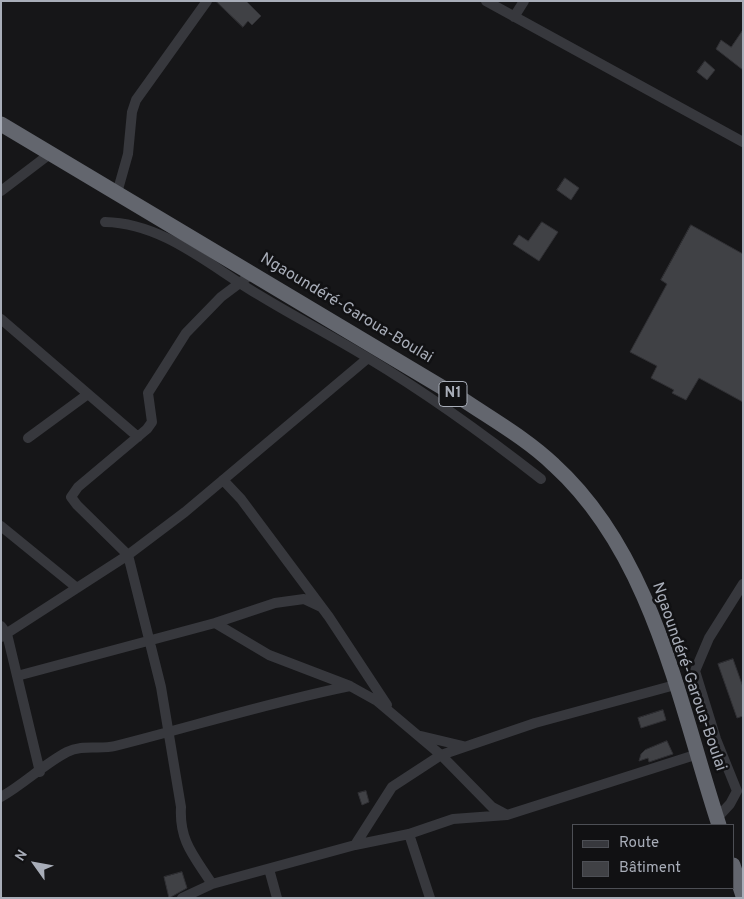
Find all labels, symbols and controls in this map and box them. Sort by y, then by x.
street label: Ngaoundéré-Garoua-Boulai [256,250,436,368]
road number: N1 [439,382,467,406]
street label: Ngaoundéré-Garoua-Boulai [647,580,729,774]
legend [572,824,734,889]
text: Route [619,834,659,853]
north arrow [10,839,60,889]
text: N [12,847,32,865]
text: Bâtiment [619,859,681,878]

